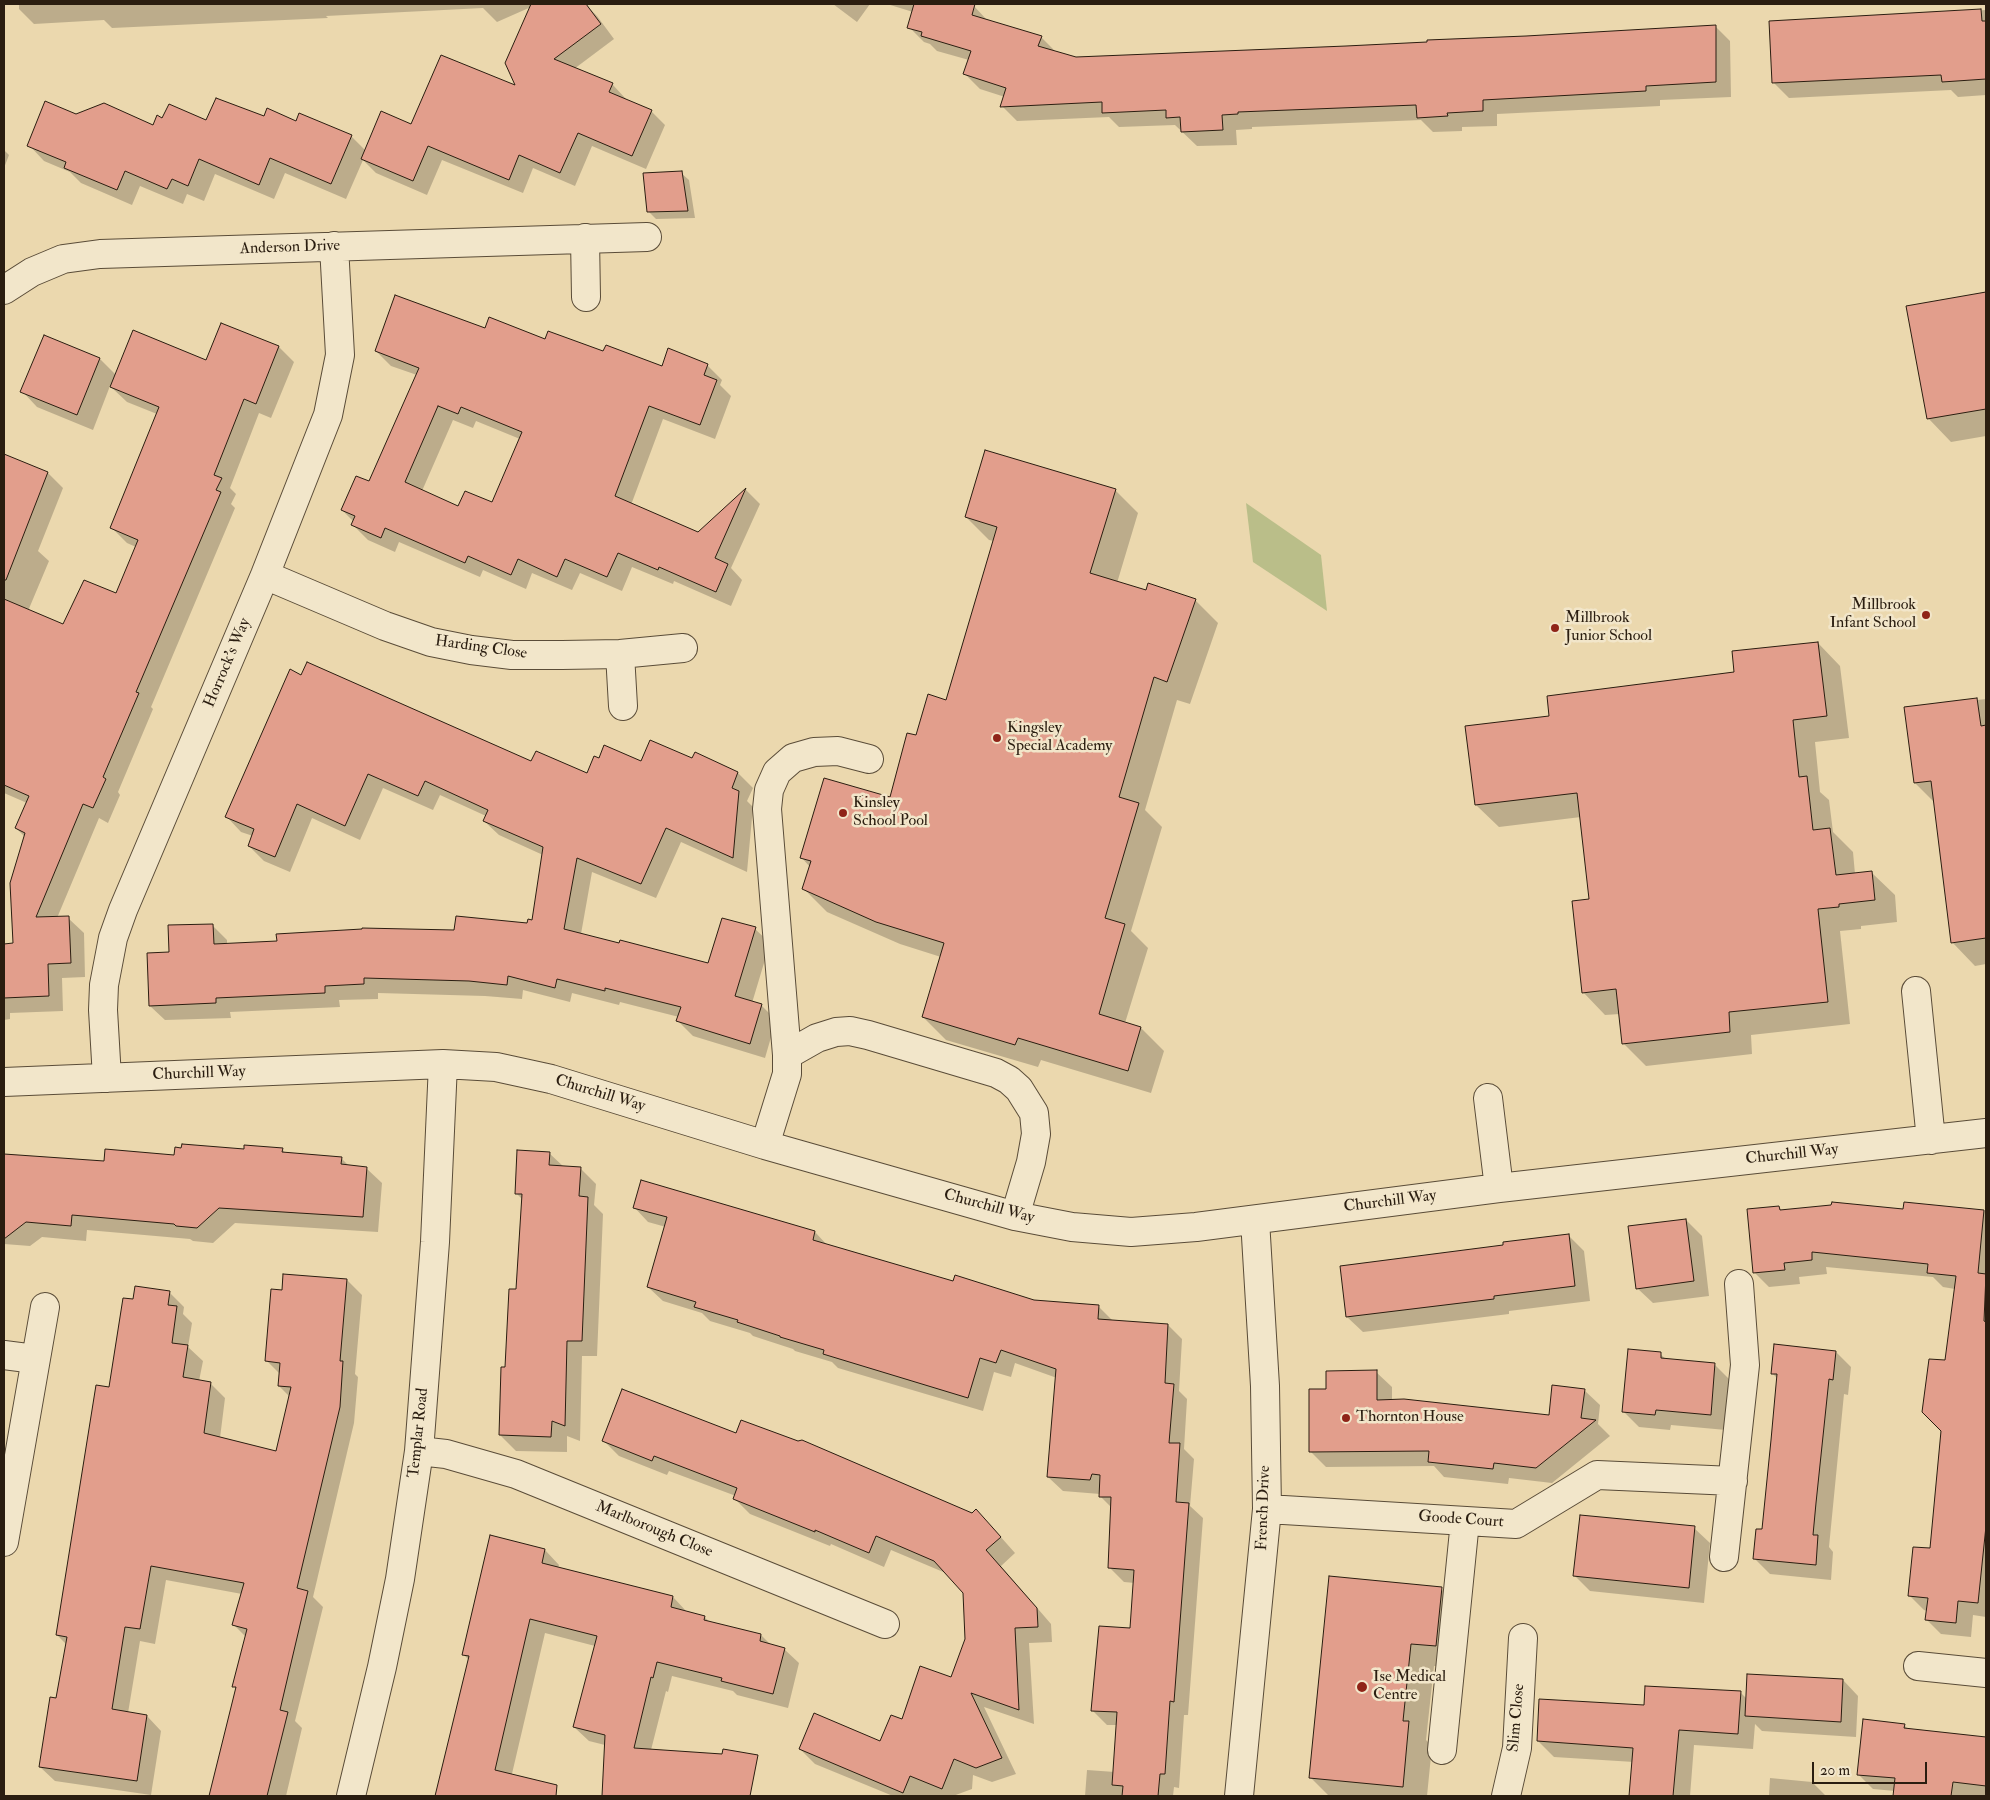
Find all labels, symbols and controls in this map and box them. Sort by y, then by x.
street label: Anderson Drive [240,237,340,259]
place label: Millbrook Infant School [1830,596,1916,634]
place label: Millbrook Junior School [1565,609,1652,647]
marker: Millbrook Infant School [1920,609,1932,621]
street label: Horrock's Way [201,615,255,711]
marker: Millbrook Junior School [1549,622,1561,634]
street label: Harding Close [434,632,528,664]
place label: Kingsley Special Academy [1007,719,1112,757]
marker: Kingsley Special Academy [991,732,1003,744]
place label: Kinsley School Pool [853,794,928,832]
marker: Kinsley School Pool [837,807,849,819]
street label: Churchill Way [152,1063,246,1085]
street label: Churchill Way [553,1071,647,1117]
street label: Churchill Way [1745,1141,1839,1169]
street label: Churchill Way [942,1186,1036,1228]
street label: Churchill Way [1343,1187,1437,1217]
street label: Templar Road [405,1387,433,1479]
place label: Thornton House [1356,1408,1464,1428]
marker: Thornton House [1340,1412,1352,1424]
street label: French Drive [1253,1465,1275,1551]
street label: Marlborough Close [593,1498,715,1562]
street label: Goode Court [1418,1507,1504,1533]
place label: Ise Medical Centre [1373,1668,1446,1706]
marker: Ise Medical Centre [1355,1680,1369,1694]
street label: Slim Close [1504,1683,1530,1753]
scale bar [1815,1752,1930,1784]
text: 20 m [1820,1761,1850,1780]

